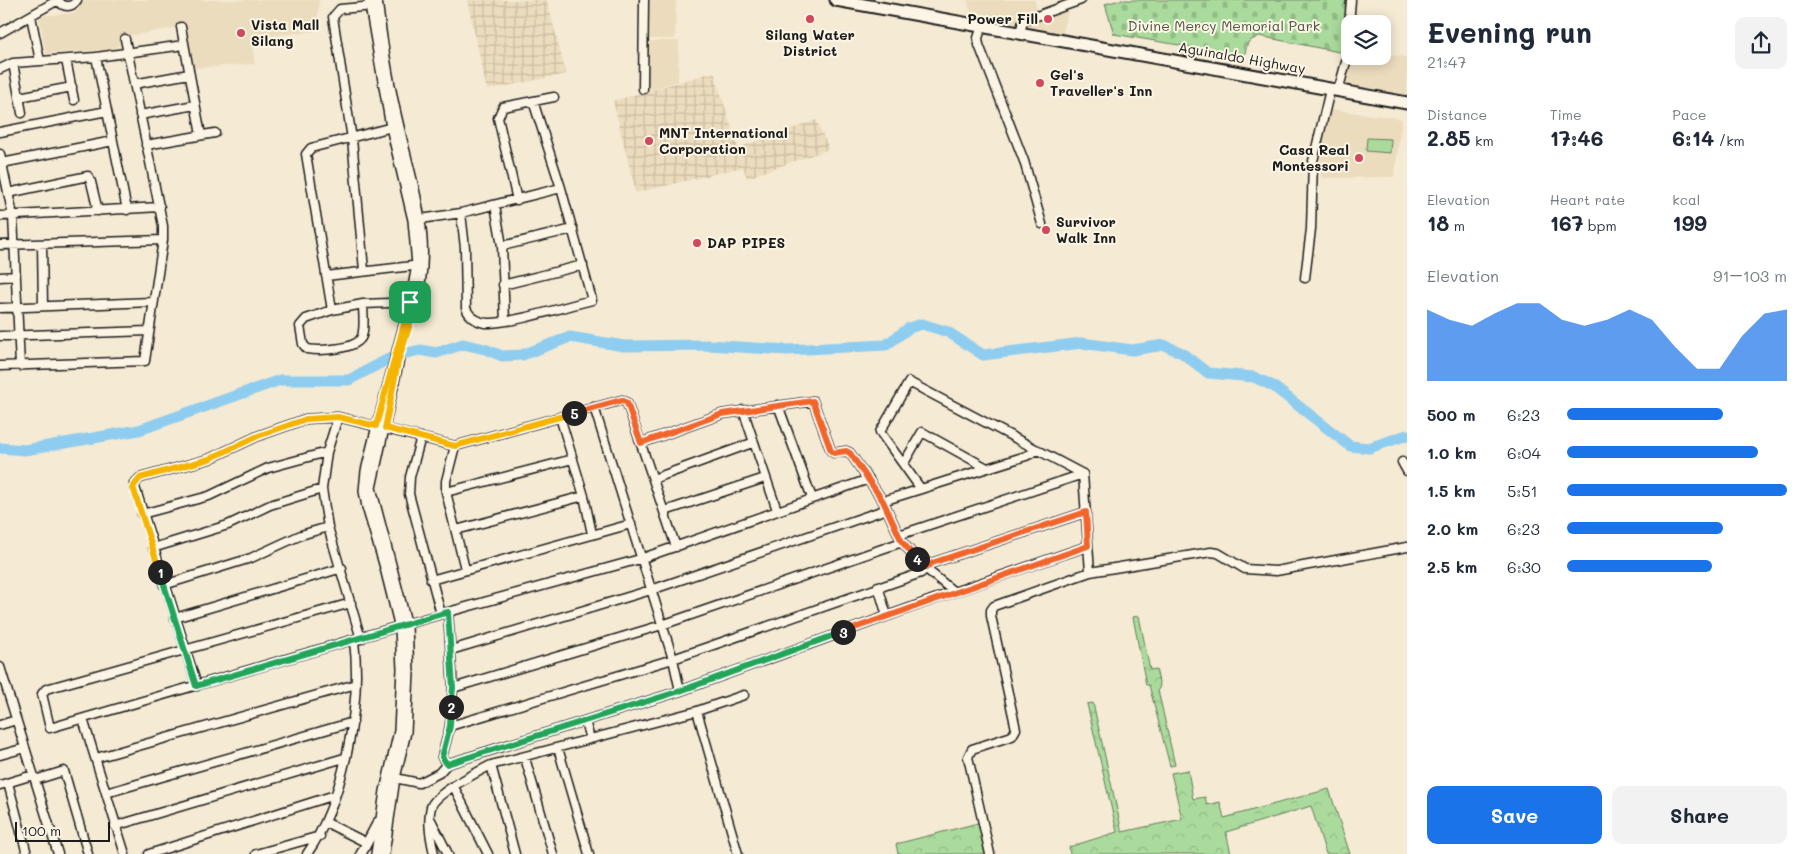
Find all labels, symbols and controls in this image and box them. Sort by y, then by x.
place label: Power Fill [967,9,1038,28]
marker: Silang Water District [804,13,816,25]
marker: Power Fill [1042,13,1054,25]
text: Evening run [1427,14,1592,50]
place label: Vista Mall Silang [251,15,319,50]
map controls [1341,15,1391,65]
button: layers [1341,15,1391,65]
park label: Divine Mercy Memorial Park [1128,16,1320,35]
button: share [1735,17,1787,69]
place label: Silang Water District [765,25,855,60]
marker: Vista Mall Silang [235,27,247,39]
street label: Aguinaldo Highway [1177,37,1307,78]
text: 21:47 [1427,51,1466,72]
place label: Gel's Traveller's Inn [1050,65,1152,100]
marker: Gel's Traveller's Inn [1034,77,1046,89]
text: Distance [1427,105,1487,124]
text: Time [1550,105,1582,124]
text: Pace [1672,105,1707,124]
place label: MNT International Corporation [659,123,788,158]
text: 2.85 [1427,124,1471,151]
text: 17:46 [1550,124,1603,151]
text: 6:14 [1672,124,1714,151]
text: km [1471,131,1494,150]
text: /km [1714,131,1745,150]
marker: MNT International Corporation [643,135,655,147]
place label: Casa Real Montessori [1272,140,1349,175]
marker: Casa Real Montessori [1353,152,1365,164]
text: Elevation [1427,190,1490,209]
text: Heart rate [1550,190,1625,209]
text: kcal [1672,190,1700,209]
text: 18 [1427,209,1449,236]
text: 167 [1550,209,1583,236]
text: 199 [1672,209,1707,236]
place label: Survivor Walk Inn [1056,212,1116,247]
text: m [1449,216,1465,235]
text: bpm [1583,216,1617,235]
marker: Survivor Walk Inn [1040,224,1052,236]
place label: DAP PIPES [707,233,785,252]
marker: DAP PIPES [691,237,703,249]
text: Elevation [1427,265,1499,286]
text: 91–103 m [1713,265,1787,286]
pin [389,281,431,323]
icon: arrive [396,288,424,316]
pin: 5 [562,400,586,426]
text: 5 [570,404,579,423]
text: 500 m [1427,404,1475,425]
text: 6:23 [1507,404,1540,425]
text: 1.0 km [1427,442,1476,463]
text: 6:04 [1507,442,1541,463]
text: 1.5 km [1427,480,1475,501]
text: 5:51 [1507,480,1538,501]
text: 2.0 km [1427,518,1478,539]
text: 6:23 [1507,518,1540,539]
pin: 4 [904,546,930,572]
text: 4 [913,550,922,569]
text: 2.5 km [1427,556,1477,577]
text: 6:30 [1507,556,1541,577]
pin: 1 [148,560,172,584]
text: 1 [157,563,164,582]
pin: 3 [830,620,856,644]
text: 3 [839,623,848,642]
pin: 2 [438,694,464,720]
text: 2 [448,698,455,717]
button: Save [1427,786,1602,844]
button: Share [1612,786,1787,844]
scale bar [15,819,110,842]
text: 100 m [22,821,61,840]

